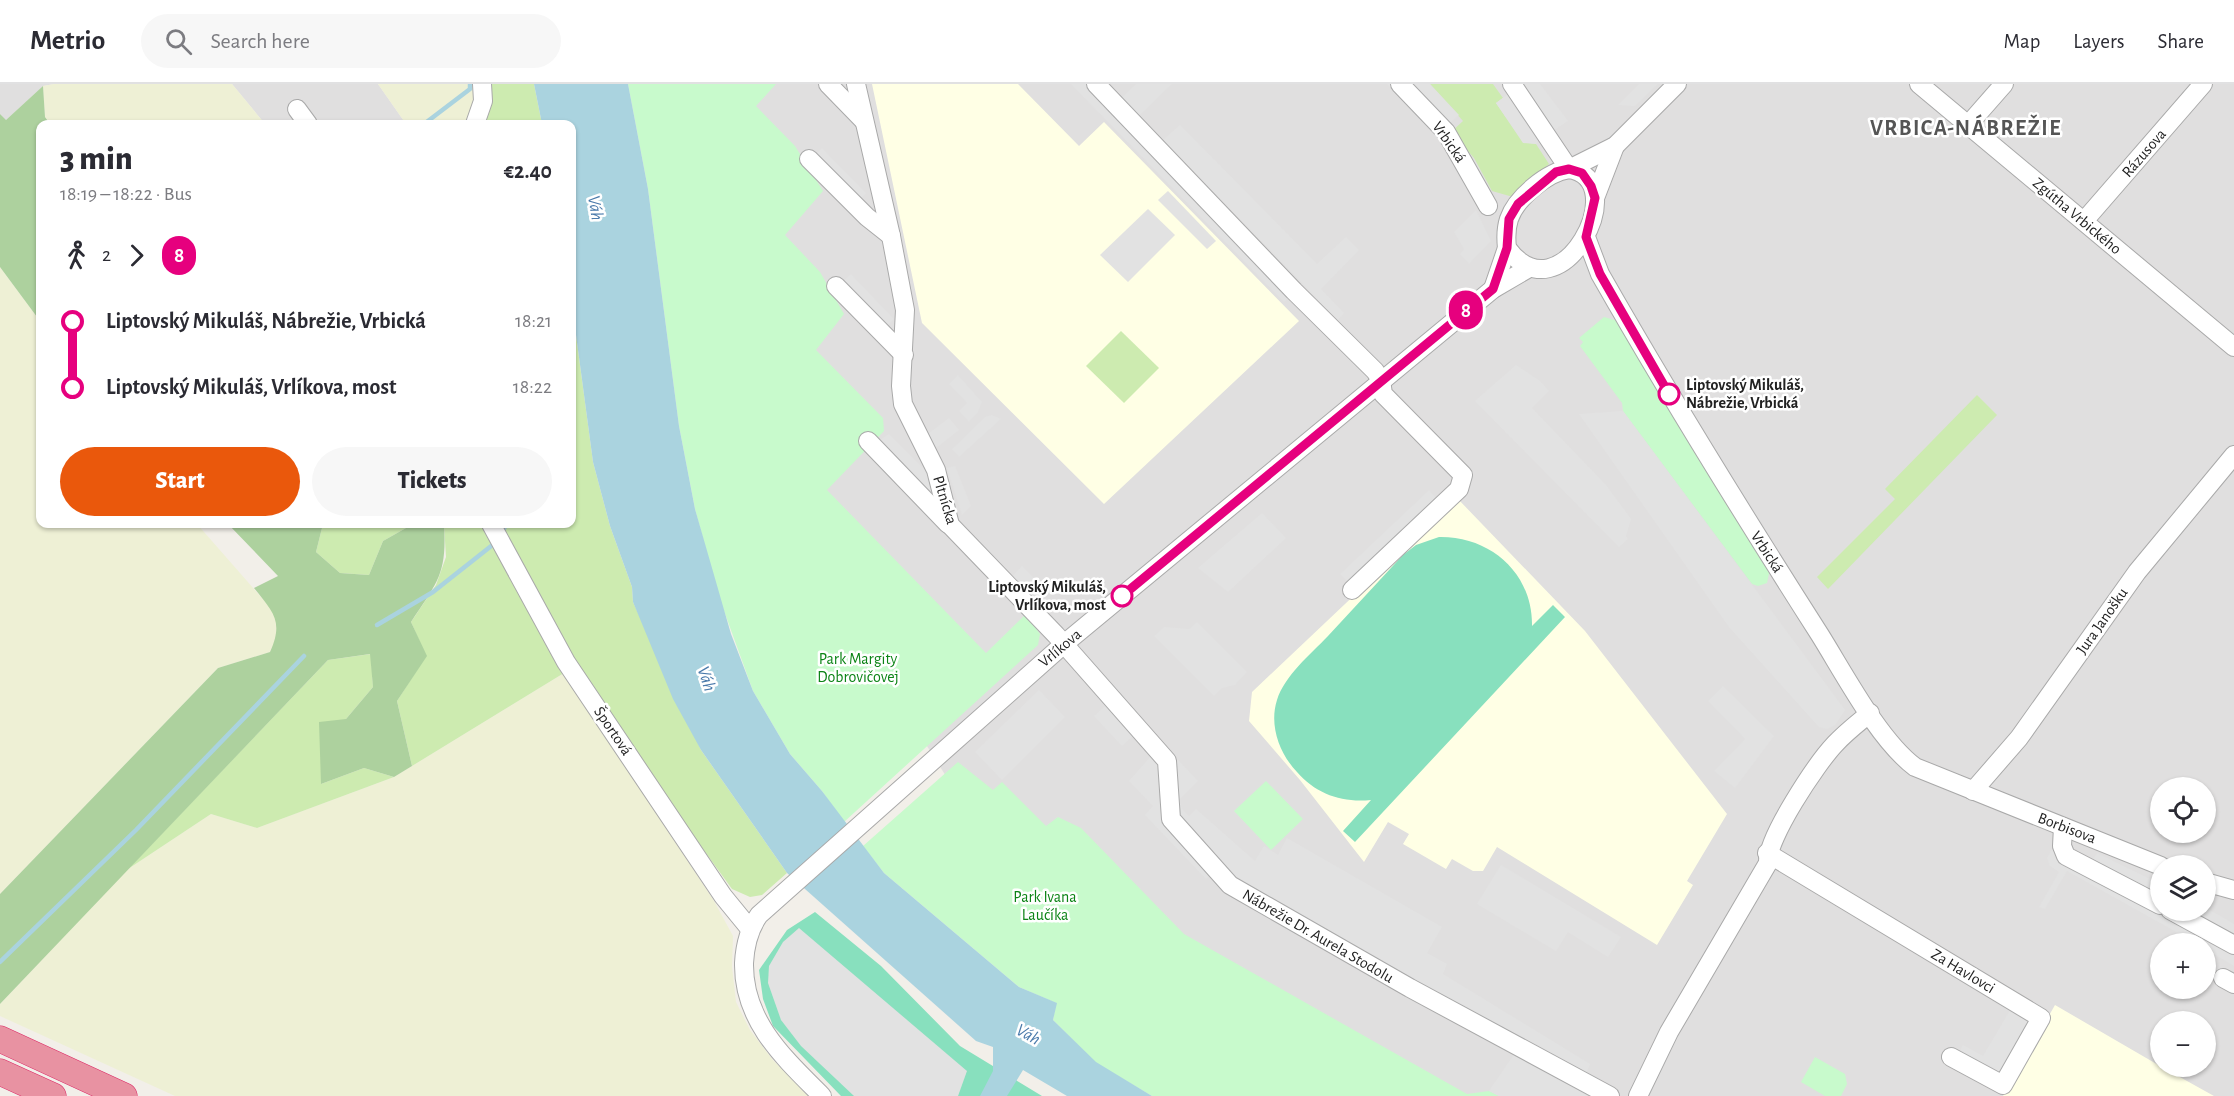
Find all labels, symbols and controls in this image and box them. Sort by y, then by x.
search box [141,14,561,68]
icon: search [162,25,195,58]
text: Metrio [30,27,105,55]
text: Search here [210,30,310,52]
text: Map [2004,31,2040,52]
text: Layers [2073,31,2124,52]
text: Share [2157,31,2204,52]
district label: VRBICA-NÁBREŽIE [1870,114,2062,139]
street label: Vrbická [1429,119,1469,165]
street label: Rázusova [2119,126,2169,180]
text: 3 min [60,143,133,176]
text: €2.40 [504,160,552,182]
street label: Zgútha Vrbického [2030,175,2124,258]
text: 18:19 – 18:22 · Bus [60,184,192,204]
water label: Váh [584,194,606,222]
icon: walk [60,239,93,272]
icon: forward [120,239,153,272]
text: 2 [102,245,111,265]
text: 8 [174,245,184,266]
line badge: 8 [1446,290,1486,330]
text: 8 [1461,300,1471,321]
text: Liptovský Mikuláš, Nábrežie, Vrbická [106,310,426,332]
text: 18:21 [515,311,552,331]
text: Liptovský Mikuláš, Vrlíkova, most [106,376,396,398]
text: 18:22 [513,377,552,397]
place label: Liptovský Mikuláš, Nábrežie, Vrbická [1686,377,1804,411]
marker: Liptovský Mikuláš, Nábrežie, Vrbická [1658,383,1680,405]
button: Start [60,447,300,516]
button: Tickets [312,447,552,516]
street label: Pltnícka [930,474,960,526]
street label: Vrbická [1748,528,1786,576]
place label: Liptovský Mikuláš, Vrlíkova, most [988,579,1107,613]
marker: Liptovský Mikuláš, Vrlíkova, most [1111,585,1133,607]
street label: Jura Janošku [2073,585,2131,657]
street label: Vrlíkova [1036,626,1084,670]
park label: Park Margity Dobrovičovej [817,651,899,686]
water label: Váh [693,664,719,694]
street label: Športová [591,703,637,758]
map controls [2150,777,2216,1077]
button: locate [2150,777,2216,843]
street label: Borbisova [2036,810,2098,846]
button: layers [2150,855,2216,921]
street label: Nábrežie Dr. Aurela Stodolu [1240,886,1396,986]
park label: Park Ivana Laučíka [1013,889,1077,923]
button: + [2150,933,2216,999]
street label: Za Havlovci [1928,946,1998,996]
button: − [2150,1011,2216,1077]
water label: Váh [1013,1021,1043,1049]

